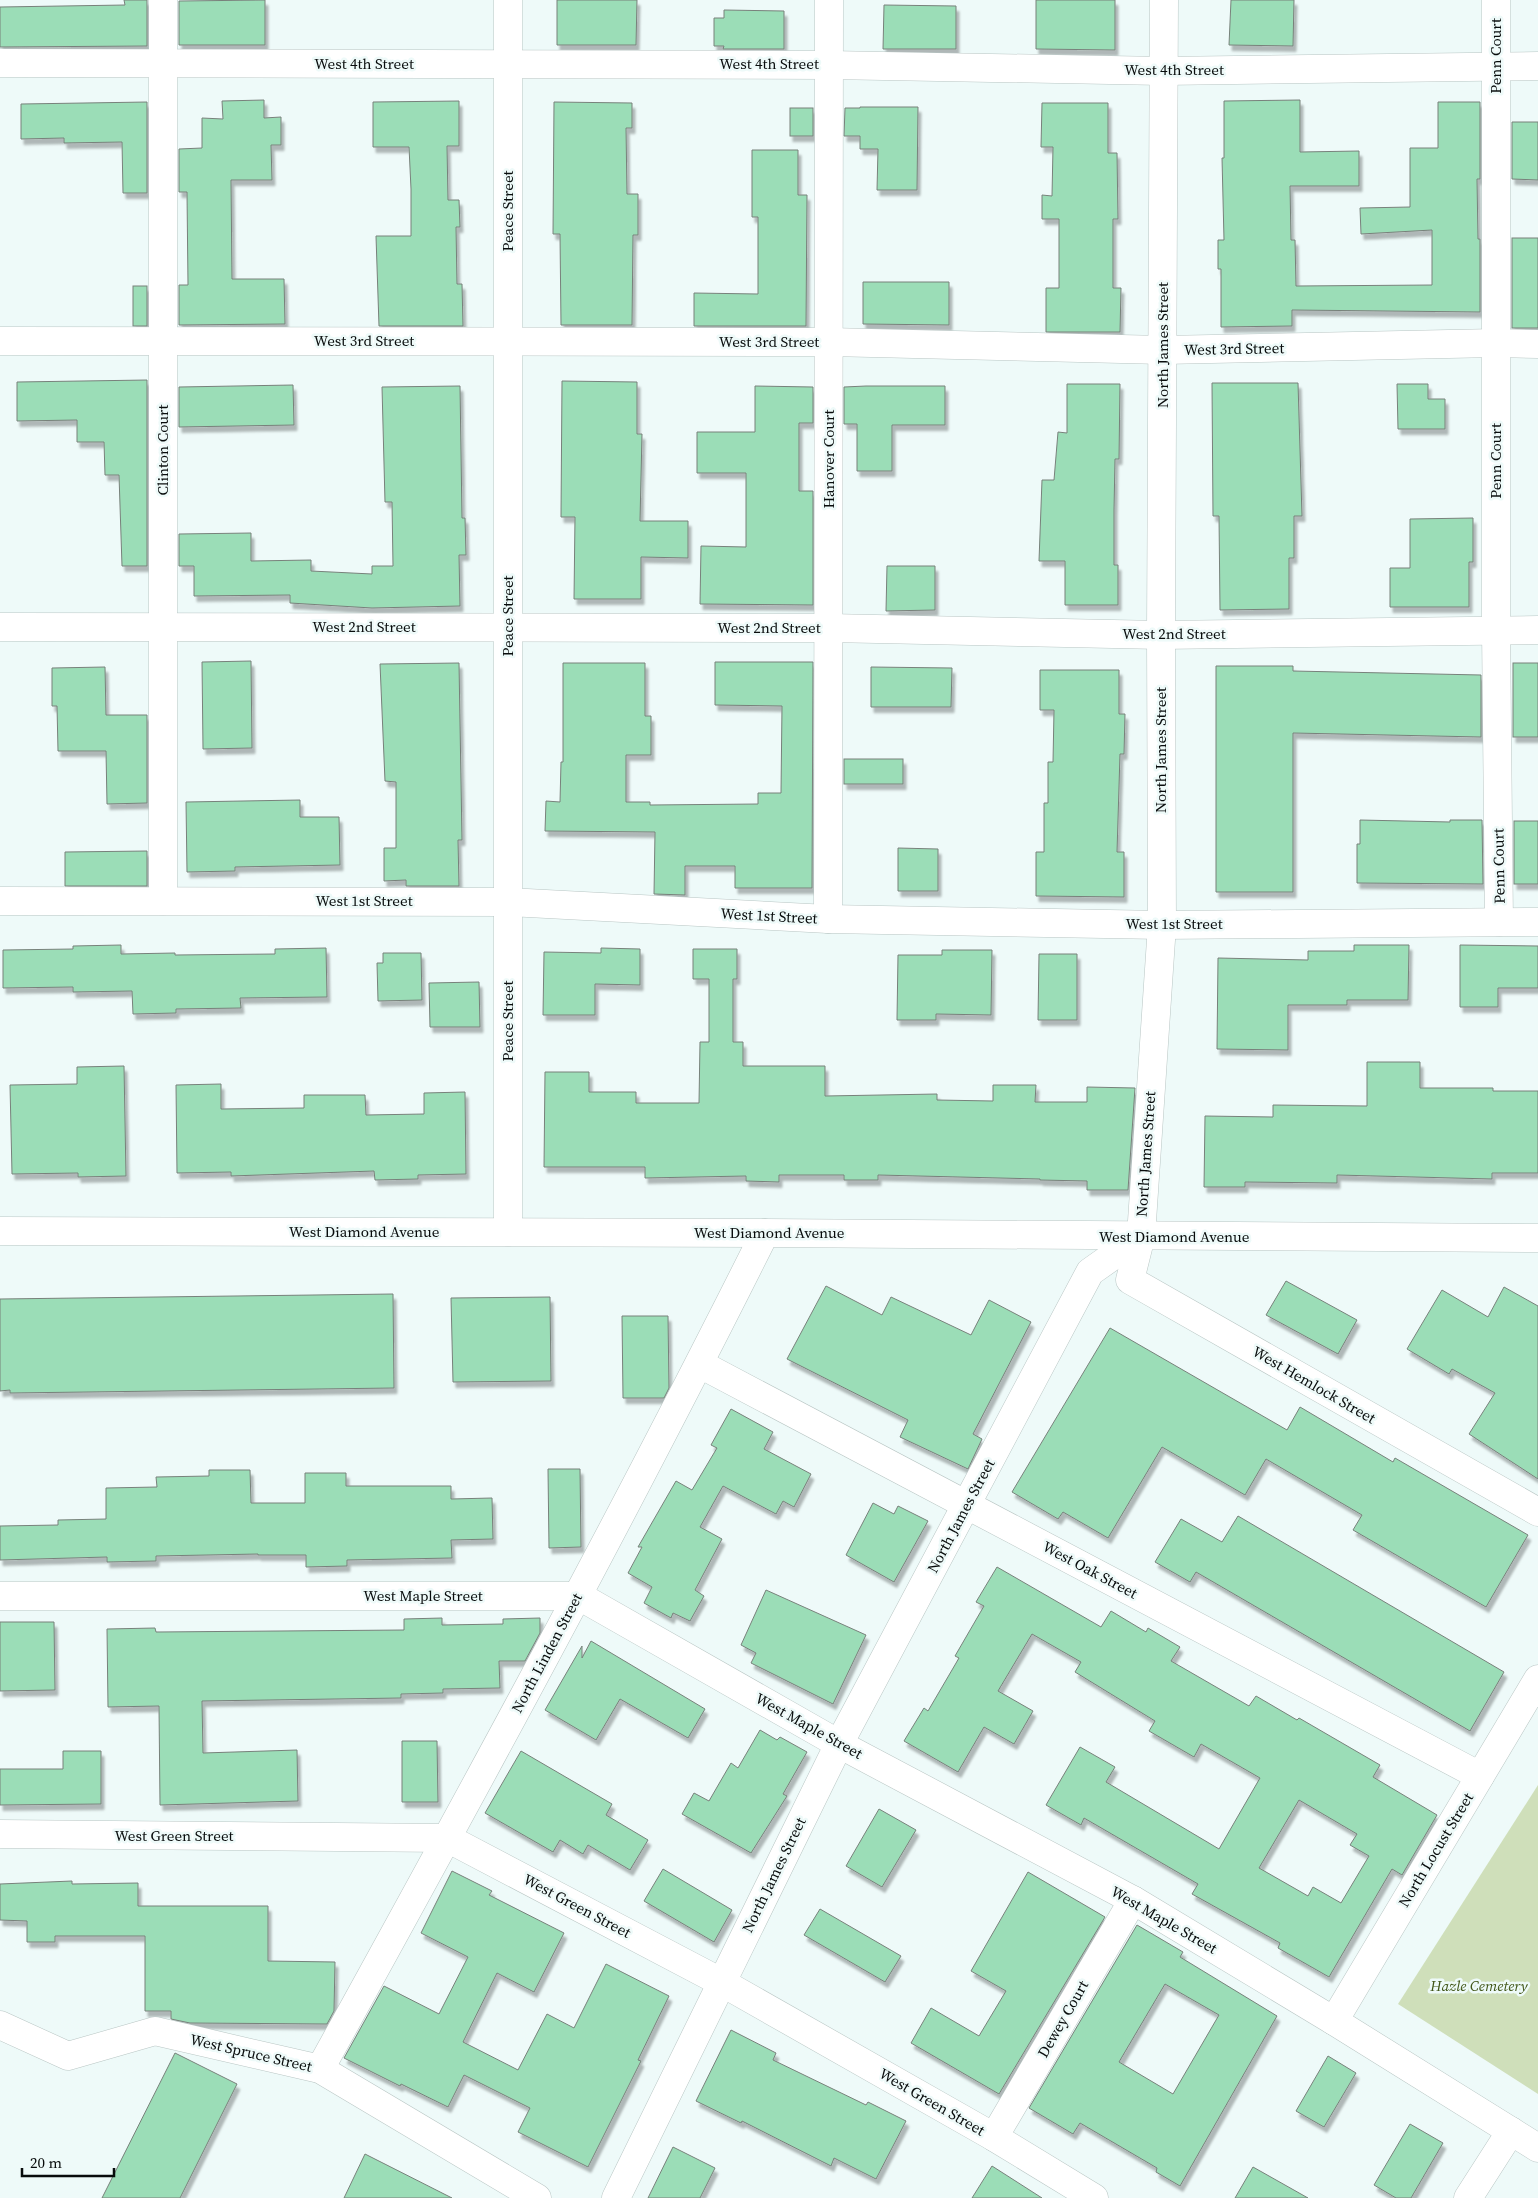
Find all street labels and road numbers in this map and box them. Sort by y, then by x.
street label: Penn Court [1485,18,1506,94]
street label: West 4th Street [314,53,414,74]
street label: West 4th Street [719,53,819,74]
street label: West 4th Street [1124,59,1224,80]
street label: Peace Street [497,170,518,251]
street label: North James Street [1152,282,1173,408]
street label: West 3rd Street [314,330,414,351]
street label: West 3rd Street [719,331,819,352]
street label: West 3rd Street [1184,337,1284,360]
street label: Clinton Court [152,404,173,495]
street label: Hanover Court [818,409,839,508]
street label: Penn Court [1485,423,1506,499]
street label: Peace Street [497,575,518,656]
street label: West 2nd Street [312,616,416,637]
street label: West 2nd Street [717,617,821,638]
street label: West 2nd Street [1122,623,1226,644]
street label: North James Street [1150,687,1171,813]
street label: Penn Court [1487,828,1510,904]
street label: West 1st Street [315,890,413,911]
street label: West 1st Street [720,902,818,929]
street label: West 1st Street [1125,913,1223,934]
street label: Peace Street [497,980,518,1061]
street label: North James Street [1131,1090,1160,1217]
street label: West Diamond Avenue [289,1221,440,1242]
street label: West Diamond Avenue [694,1222,845,1243]
street label: West Diamond Avenue [1099,1226,1250,1247]
street label: West Hemlock Street [1249,1341,1380,1428]
street label: North James Street [922,1455,999,1576]
street label: West Oak Street [1039,1536,1141,1603]
street label: West Maple Street [363,1585,483,1606]
street label: North Linden Street [506,1589,587,1716]
street label: West Maple Street [752,1687,867,1764]
street label: North Locust Street [1393,1789,1478,1911]
street label: North James Street [737,1814,811,1936]
street label: West Green Street [115,1825,234,1846]
street label: West Green Street [520,1868,635,1943]
street label: West Maple Street [1107,1881,1221,1959]
street label: Dewey Court [1032,1976,1093,2061]
street label: West Spruce Street [188,2028,314,2077]
street label: West Green Street [875,2063,989,2140]

